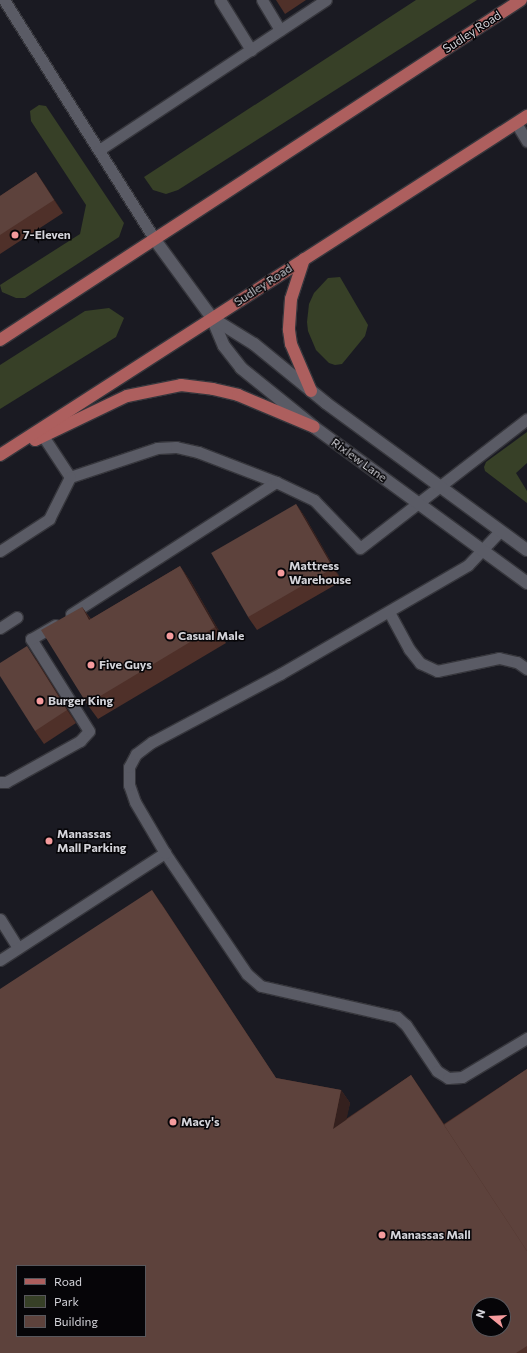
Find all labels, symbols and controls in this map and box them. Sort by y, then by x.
street label: Sudley Road [440,8,504,56]
place label: 7-Eleven [23,228,71,242]
marker: 7-Eleven [10,230,20,240]
street label: Sudley Road [231,261,295,309]
street label: Rixlew Lane [328,435,390,485]
place label: Mattress Warehouse [289,559,351,587]
marker: Mattress Warehouse [276,568,286,578]
place label: Casual Male [178,629,244,643]
marker: Casual Male [165,631,175,641]
place label: Five Guys [99,658,152,672]
marker: Five Guys [86,660,96,670]
place label: Burger King [48,694,113,708]
marker: Burger King [35,696,45,706]
place label: Manassas Mall Parking [57,827,126,855]
marker: Manassas Mall Parking [44,836,54,846]
place label: Macy's [181,1115,219,1129]
marker: Macy's [168,1117,178,1127]
place label: Manassas Mall [390,1228,471,1242]
marker: Manassas Mall [377,1230,387,1240]
legend [16,1265,146,1337]
text: Road [54,1274,82,1288]
text: Park [54,1294,79,1308]
north arrow [471,1297,511,1337]
text: N [473,1308,488,1319]
text: Building [54,1314,98,1328]

